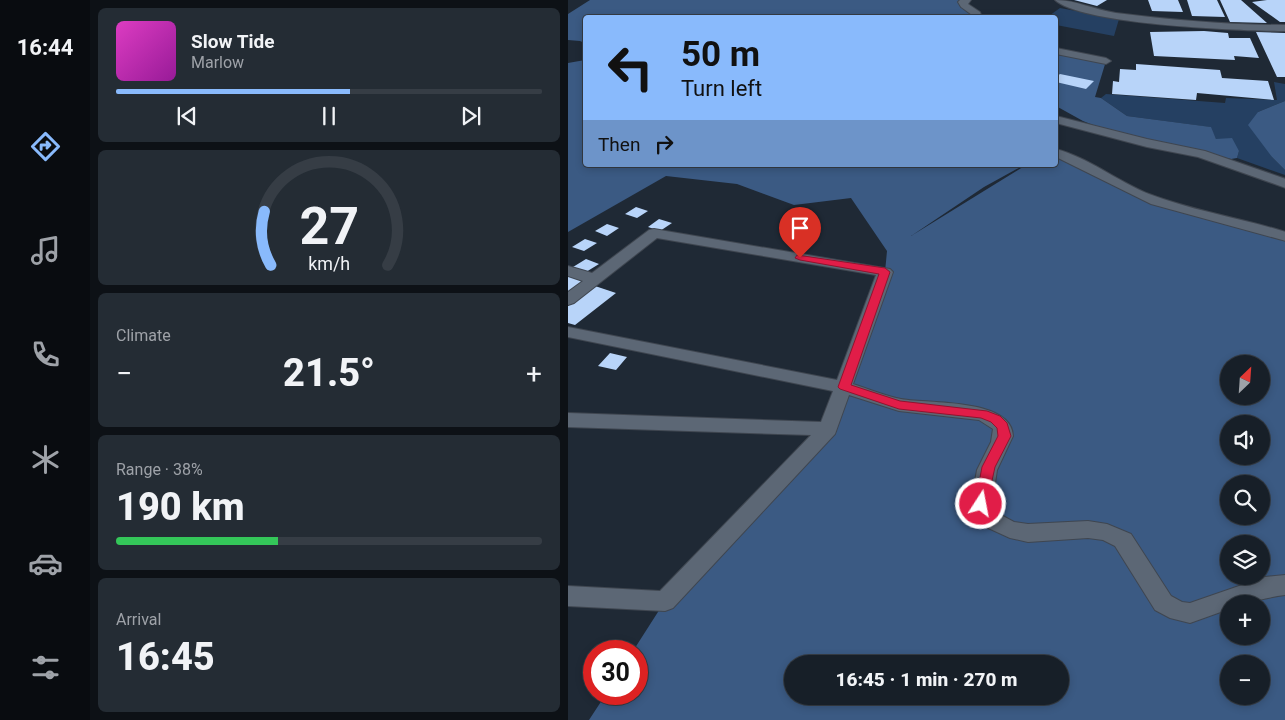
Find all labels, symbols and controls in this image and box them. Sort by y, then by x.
text: Slow Tide [191,30,274,53]
text: 50 m [681,34,760,75]
text: 16:44 [17,35,73,60]
icon: left [598,35,663,100]
text: Marlow [191,53,244,72]
text: Turn left [681,76,762,101]
icon: previous [173,102,201,130]
icon: pause [315,102,343,130]
icon: next [457,102,485,130]
icon: directions [28,129,63,164]
icon: right [650,130,678,158]
text: Then [598,133,640,156]
text: 27 [299,196,359,257]
pin [779,207,821,258]
icon: arrive [786,214,814,242]
icon: music [28,233,63,268]
text: km/h [308,253,350,274]
text: Climate [116,326,171,345]
icon: phone [28,337,63,372]
text: 21.5° [283,351,375,395]
north arrow [1220,355,1270,405]
map controls [1220,355,1270,705]
text: − [116,357,132,390]
text: + [526,357,542,390]
button: sound [1220,415,1270,465]
icon: climate [28,442,63,477]
text: Range · 38% [116,460,203,479]
button: search [1220,475,1270,525]
position arrow [954,477,1006,529]
text: 190 km [116,485,245,529]
button: layers [1220,535,1270,585]
icon: car [28,546,63,581]
button: + [1220,595,1270,645]
text: Arrival [116,610,161,629]
text: 16:45 [116,635,215,679]
speed limit sign: 30 [583,640,648,705]
icon: filters [28,650,63,685]
button: − [1220,655,1270,705]
text: 16:45 · 1 min · 270 m [835,668,1018,691]

